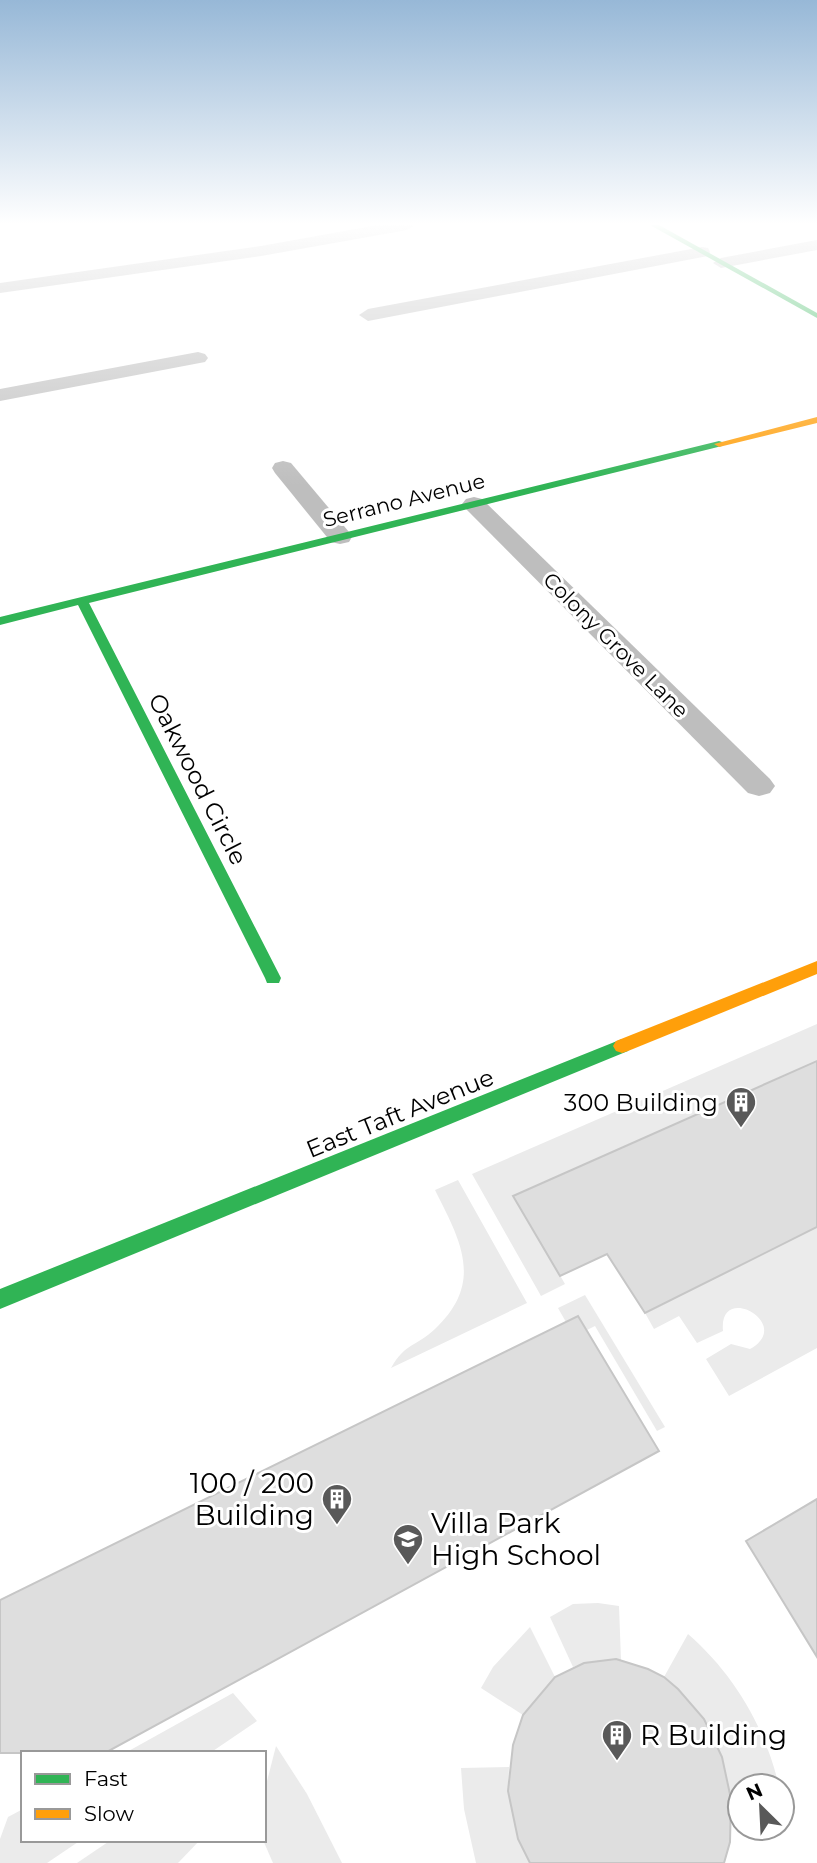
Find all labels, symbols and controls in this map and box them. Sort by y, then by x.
street label: Serrano Avenue [320,468,488,532]
street label: Colony Grove Lane [538,567,694,723]
street label: Oakwood Circle [142,688,254,870]
street label: East Taft Avenue [302,1062,498,1164]
building icon: 300 Building [724,1085,758,1129]
place label: 300 Building [564,1088,718,1117]
place label: 100 / 200 Building [190,1466,314,1532]
building icon: 100 / 200 Building [320,1482,354,1526]
place label: Villa Park High School [431,1506,601,1572]
school or university icon: Villa Park High School [391,1522,425,1566]
building icon: R Building [600,1718,634,1762]
place label: R Building [640,1718,787,1752]
legend [21,1751,266,1842]
text: Fast [84,1766,128,1791]
north arrow [726,1772,796,1842]
text: N [743,1778,766,1806]
text: Slow [84,1801,134,1826]

